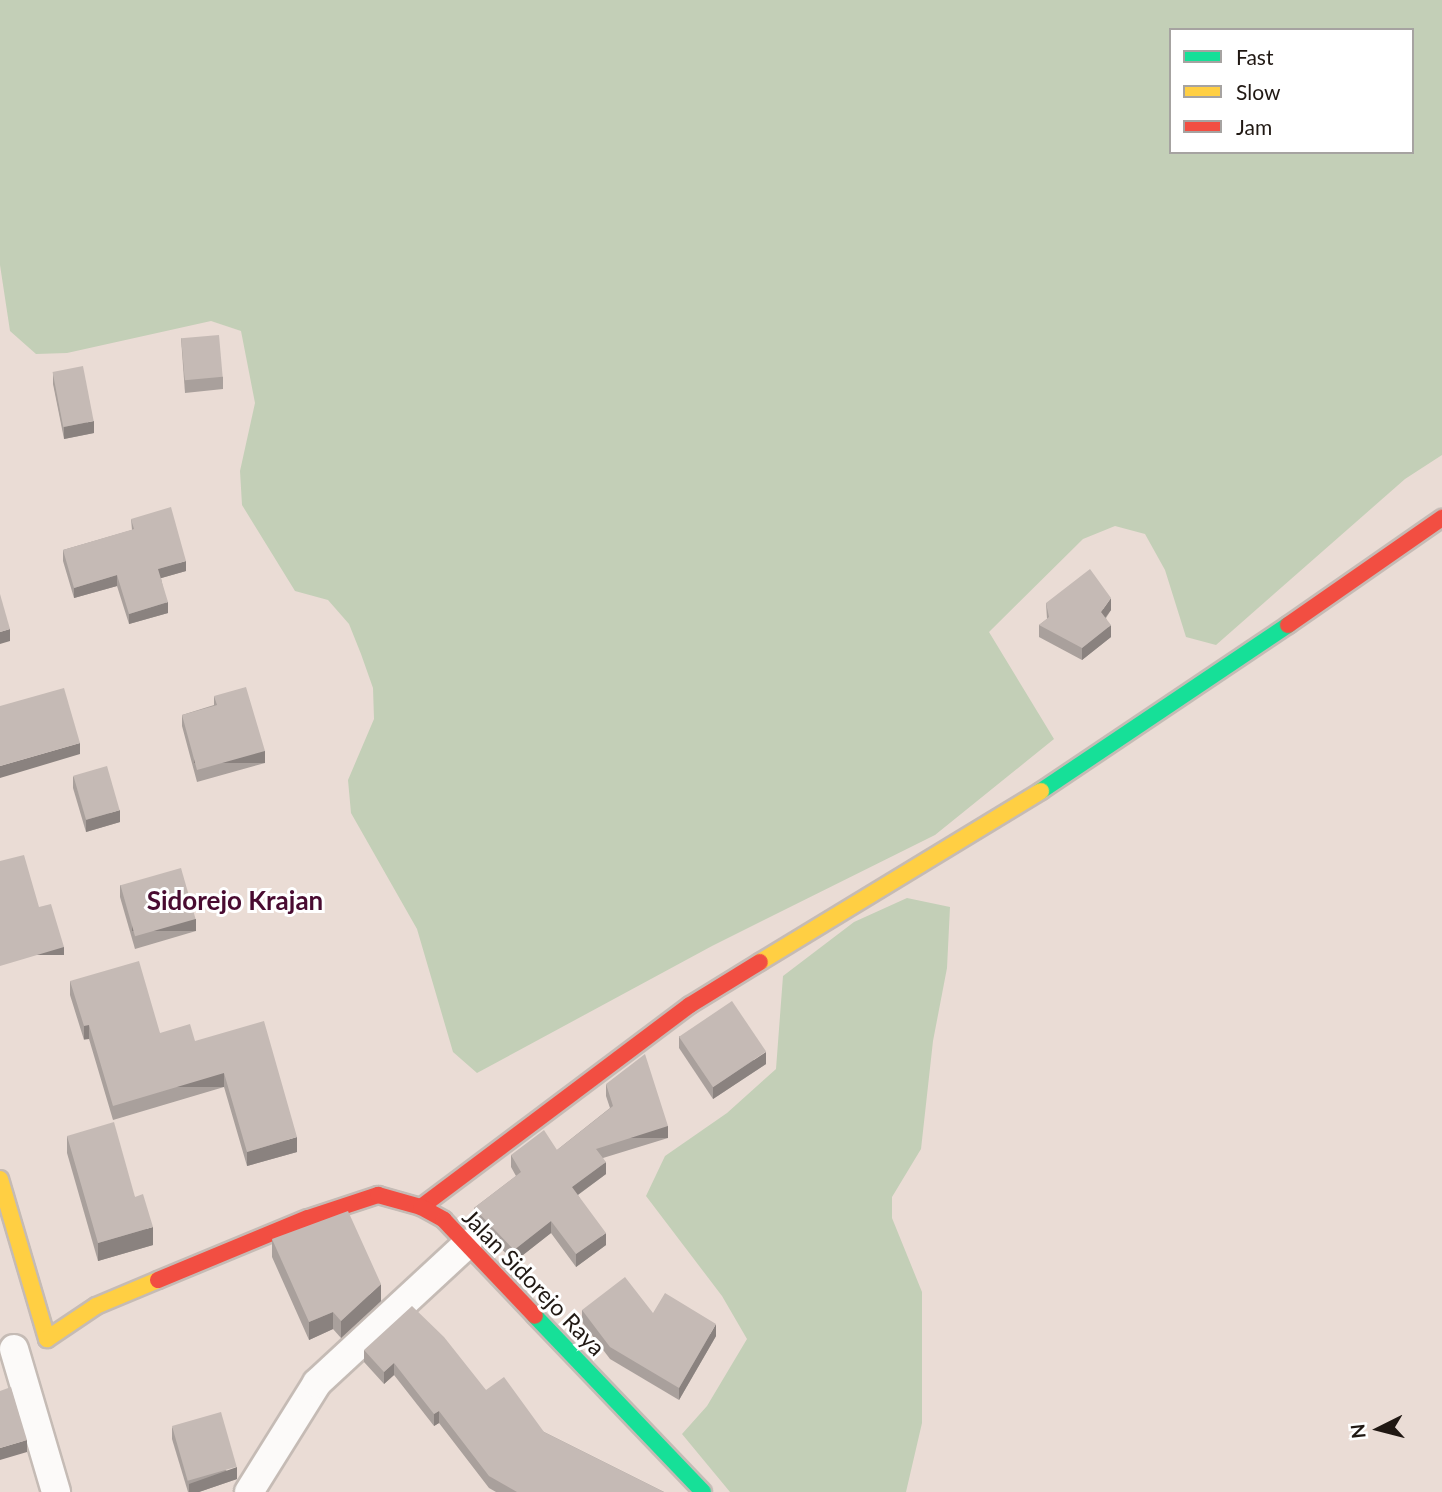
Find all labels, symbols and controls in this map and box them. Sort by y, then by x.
legend [1169,28,1414,154]
text: Fast [1236,44,1273,69]
text: Slow [1236,79,1280,104]
text: Jam [1236,114,1272,139]
district label: Sidorejo Krajan [147,885,323,917]
street label: Jalan Sidorejo Raya [457,1203,611,1361]
north arrow [1344,1394,1414,1464]
text: N [1345,1423,1370,1440]

